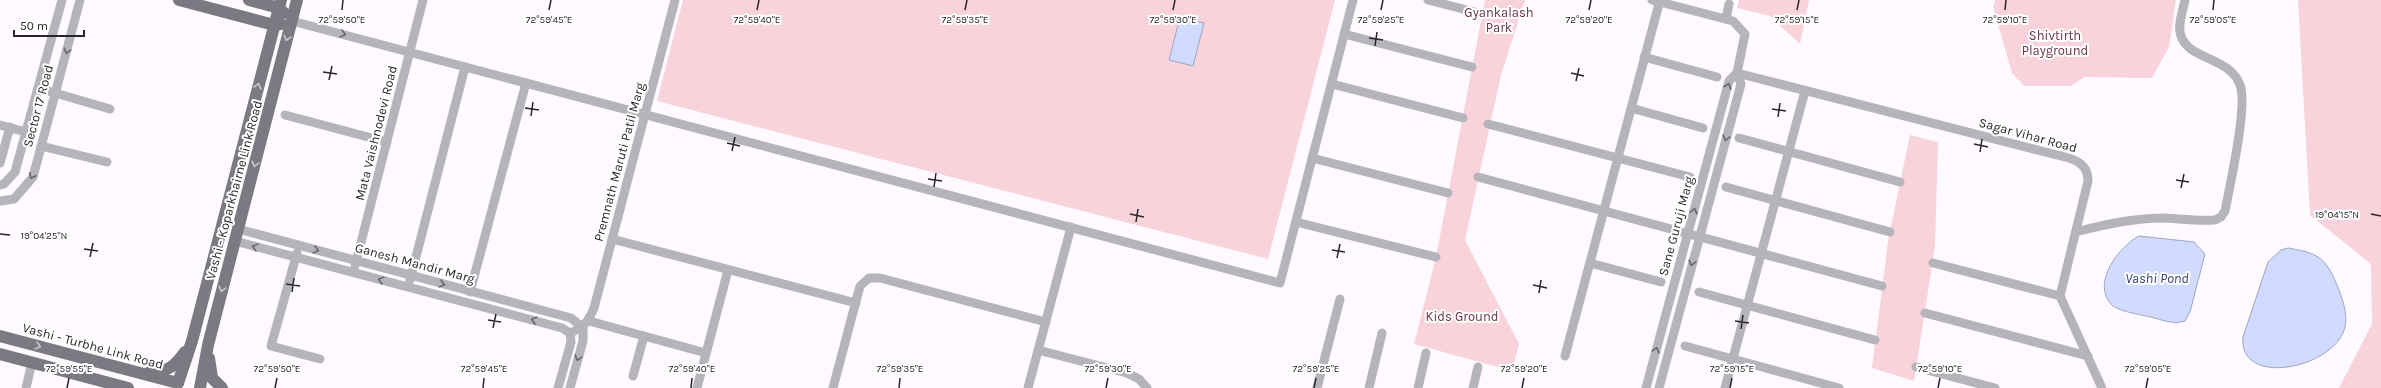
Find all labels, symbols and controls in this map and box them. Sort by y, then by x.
park label: Gyankalash Park [1464,5,1534,35]
scale bar [14,12,84,38]
text: 72°59'50"E [319,14,365,26]
text: 72°59'45"E [526,14,572,26]
text: 72°59'40"E [734,14,780,26]
text: 72°59'35"E [942,14,988,26]
text: 72°59'30"E [1149,14,1197,26]
text: 72°59'25"E [1358,14,1404,26]
text: 72°59'20"E [1565,14,1613,26]
text: 72°59'15"E [1775,14,1819,26]
text: 72°59'10"E [1983,14,2027,26]
text: 72°59'05"E [2190,14,2236,26]
text: 50 m [20,19,48,33]
park label: Shivtirth Playground [2022,28,2088,58]
one-way arrow [340,30,346,38]
one-way arrow [284,35,292,41]
one-way arrow [63,47,72,54]
street label: Sector 17 Road [20,63,56,149]
street label: Mata Vaishnodevi Road [352,64,400,202]
street label: Premnath Maruti Patil Marg [591,80,648,243]
one-way arrow [254,83,262,89]
one-way arrow [1723,83,1732,90]
street label: Vashi - Koparkhairne Link Road [203,99,265,281]
street label: Sagar Vihar Road [1977,115,2079,155]
one-way arrow [1722,134,1731,141]
one-way arrow [251,160,260,167]
one-way arrow [29,172,37,179]
street label: Sane Guruji Marg [1655,174,1697,277]
one-way arrow [1689,208,1697,215]
text: 19°04'15"N [2315,209,2359,221]
text: 19°04'25"N [21,230,67,242]
street label: Ganesh Mandir Marg [354,240,477,286]
one-way arrow [252,243,259,252]
one-way arrow [312,245,319,254]
one-way arrow [1688,259,1697,266]
water label: Vashi Pond [2125,270,2189,287]
one-way arrow [378,276,385,285]
one-way arrow [438,279,445,288]
one-way arrow [219,286,227,293]
park label: Kids Ground [1426,309,1499,324]
one-way arrow [530,316,537,325]
street label: Vashi - Turbhe Link Road [21,320,165,372]
one-way arrow [34,341,41,350]
one-way arrow [1651,347,1660,354]
one-way arrow [574,354,583,361]
text: 72°59'55"E [46,363,92,375]
text: 72°59'50"E [254,363,300,375]
text: 72°59'45"E [461,363,507,375]
text: 72°59'40"E [669,363,715,375]
text: 72°59'35"E [877,363,923,375]
text: 72°59'30"E [1084,363,1132,375]
text: 72°59'25"E [1293,363,1339,375]
text: 72°59'20"E [1500,363,1548,375]
text: 72°59'15"E [1710,363,1754,375]
text: 72°59'10"E [1918,363,1962,375]
text: 72°59'05"E [2125,363,2171,375]

